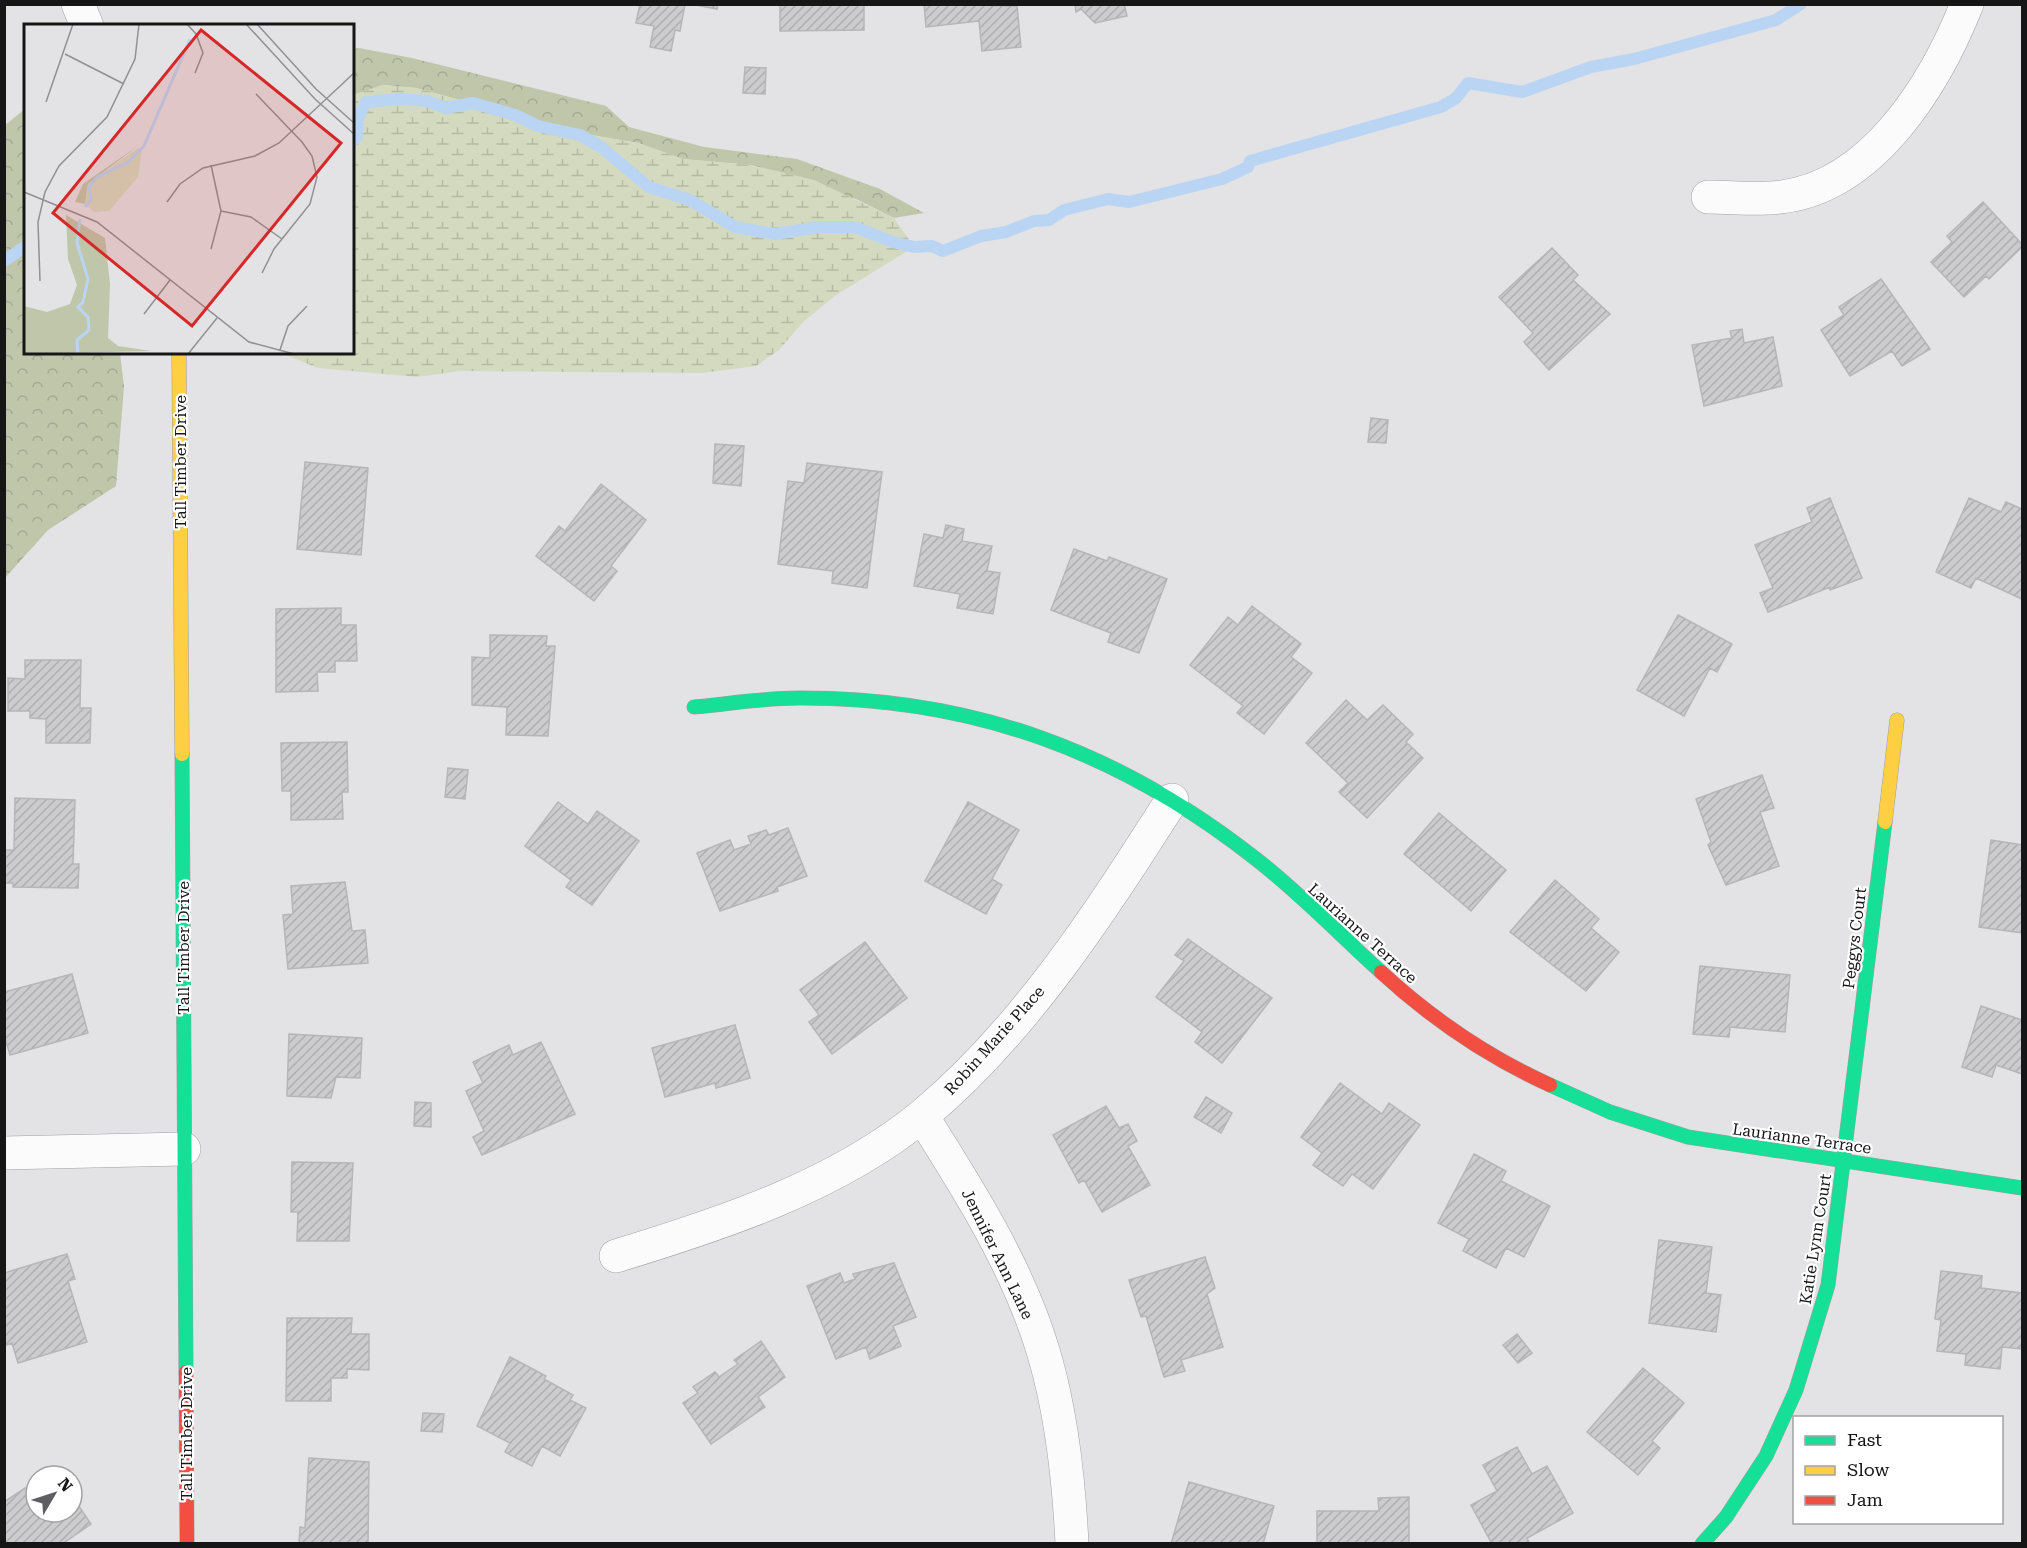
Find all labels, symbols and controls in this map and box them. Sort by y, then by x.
inset map [24,24,354,354]
street label: Tall Timber Drive [171,395,190,529]
street label: Laurianne Terrace [1304,879,1421,987]
street label: Tall Timber Drive [174,881,193,1015]
street label: Peggys Court [1839,886,1870,990]
street label: Robin Marie Place [940,982,1048,1099]
street label: Laurianne Terrace [1731,1119,1873,1158]
street label: Katie Lynn Court [1796,1172,1835,1306]
street label: Jennifer Ann Lane [958,1186,1037,1323]
street label: Tall Timber Drive [177,1367,196,1501]
legend [1793,1416,2003,1524]
text: Fast [1847,1429,1882,1450]
text: Slow [1847,1459,1889,1480]
north arrow [24,1464,84,1524]
text: N [54,1474,77,1496]
text: Jam [1847,1489,1883,1510]

